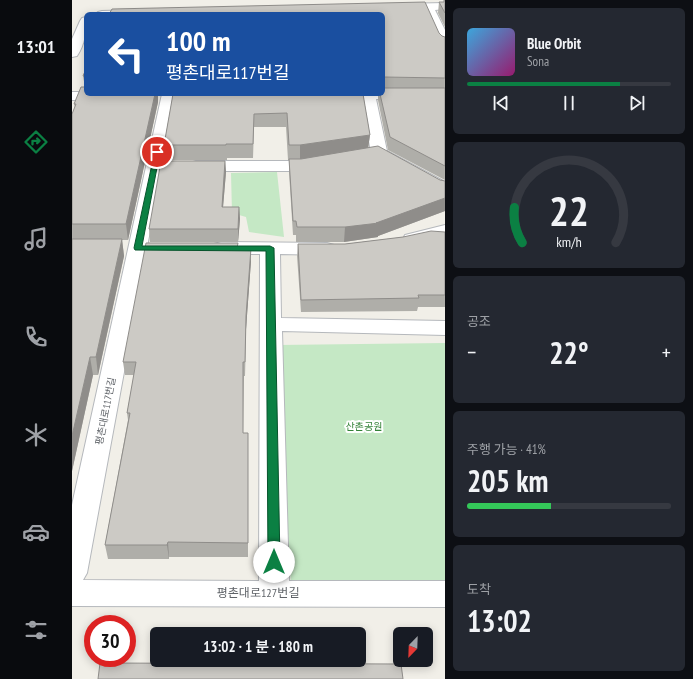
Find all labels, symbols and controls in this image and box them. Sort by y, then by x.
text: 100 m [166,22,230,59]
icon: left [100,28,152,80]
text: Blue Orbit [527,34,581,53]
text: 13:01 [17,35,55,58]
text: Sona [527,53,549,70]
text: 평촌대로117번길 [166,61,290,84]
icon: previous [490,92,512,114]
icon: pause [558,92,580,114]
icon: next [626,92,648,114]
icon: directions [22,128,50,156]
pin [140,135,174,169]
icon: arrive [146,141,168,163]
text: 22 [549,184,589,237]
icon: music [22,225,50,253]
text: km/h [556,232,582,251]
text: 공조 [467,313,491,330]
icon: phone [22,323,50,351]
text: 22° [549,333,589,372]
text: − [467,338,476,366]
text: + [662,338,671,366]
street label: 평촌대로117번길 [93,376,118,446]
park label: 산촌공원 [346,420,382,433]
icon: climate [22,421,50,449]
text: 주행 가능 · 41% [467,441,546,458]
text: 205 km [467,461,548,500]
icon: car [22,518,50,546]
position arrow [253,541,295,583]
text: 도착 [467,581,491,598]
street label: 평촌대로127번길 [217,585,299,600]
text: 13:02 [467,601,532,640]
speed limit sign: 30 [84,615,136,667]
icon: filters [22,616,50,644]
north arrow [393,627,433,667]
map controls [393,627,433,667]
text: 13:02 · 1 분 · 180 m [203,637,313,656]

